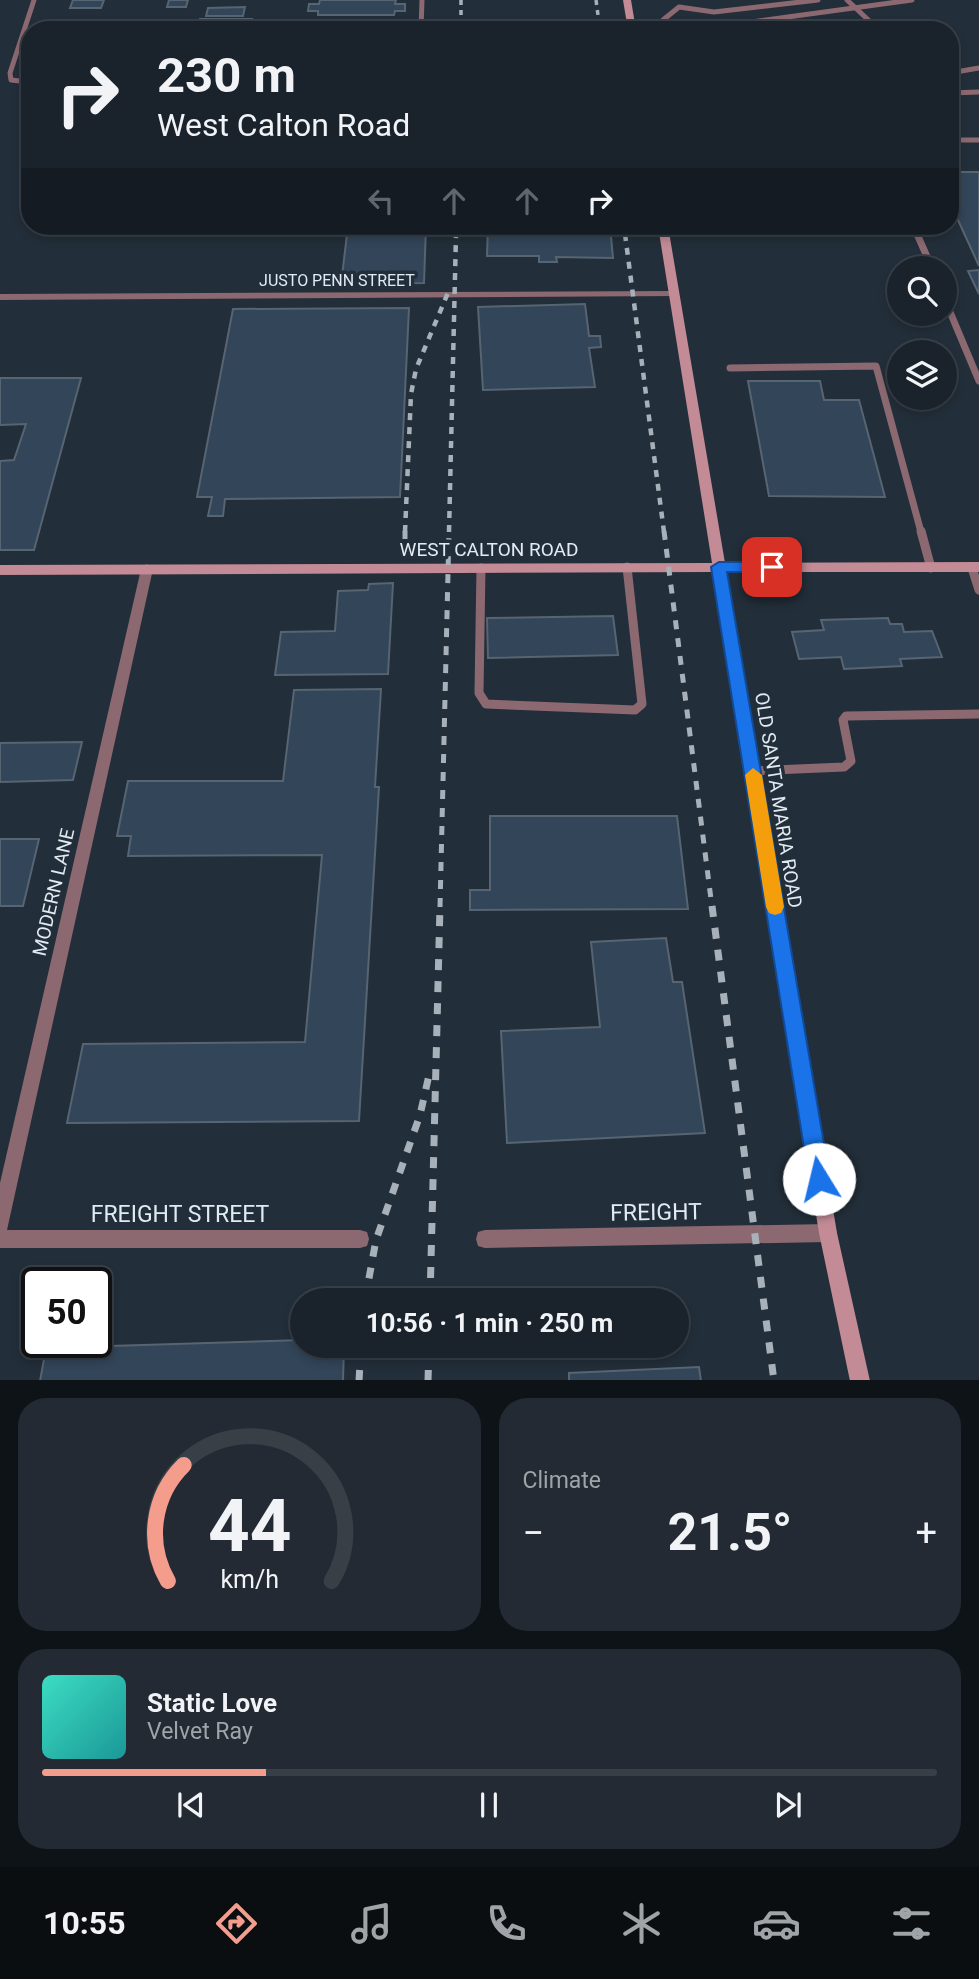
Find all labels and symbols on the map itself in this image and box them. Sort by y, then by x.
street label: JUSTO PENN STREET [259,271,415,290]
pin [742,537,802,597]
street label: WEST CALTON ROAD [400,538,578,561]
street label: OLD SANTA MARIA ROAD [750,691,807,909]
street label: MODERN LANE [28,826,79,958]
position arrow [782,1142,856,1216]
street label: FREIGHT [610,1198,702,1227]
street label: FREIGHT STREET [91,1201,270,1228]
speed limit sign: 50 [21,1267,112,1358]

